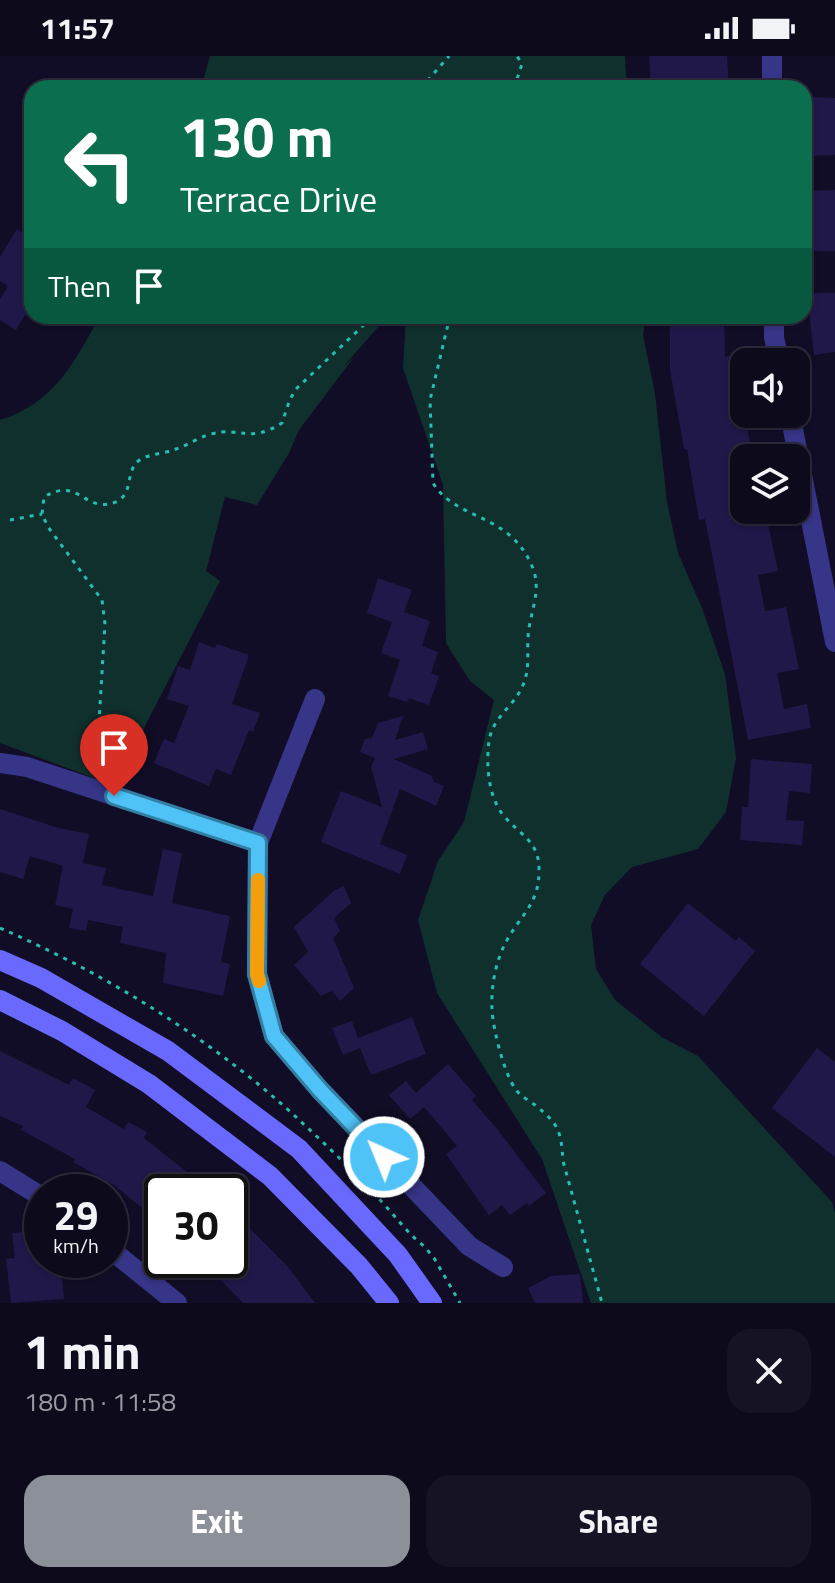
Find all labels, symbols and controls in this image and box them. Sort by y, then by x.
text: 11:57 [40,5,115,51]
text: 130 m [180,94,333,179]
icon: left [48,112,152,216]
text: Terrace Drive [180,171,377,226]
text: Then [48,263,111,309]
icon: arrive [127,264,171,308]
map controls [730,348,810,524]
button: sound [730,348,810,428]
button: layers [730,444,810,524]
pin [80,714,148,796]
icon: arrive [92,726,136,770]
position arrow [342,1115,426,1199]
speed limit sign: 30 [144,1174,248,1278]
text: 29 [54,1185,98,1246]
text: km/h [53,1230,99,1261]
text: 1 min [24,1315,141,1388]
button: close [727,1329,811,1413]
text: 180 m · 11:58 [24,1382,176,1421]
button: Exit [24,1475,410,1567]
button: Share [426,1475,811,1567]

